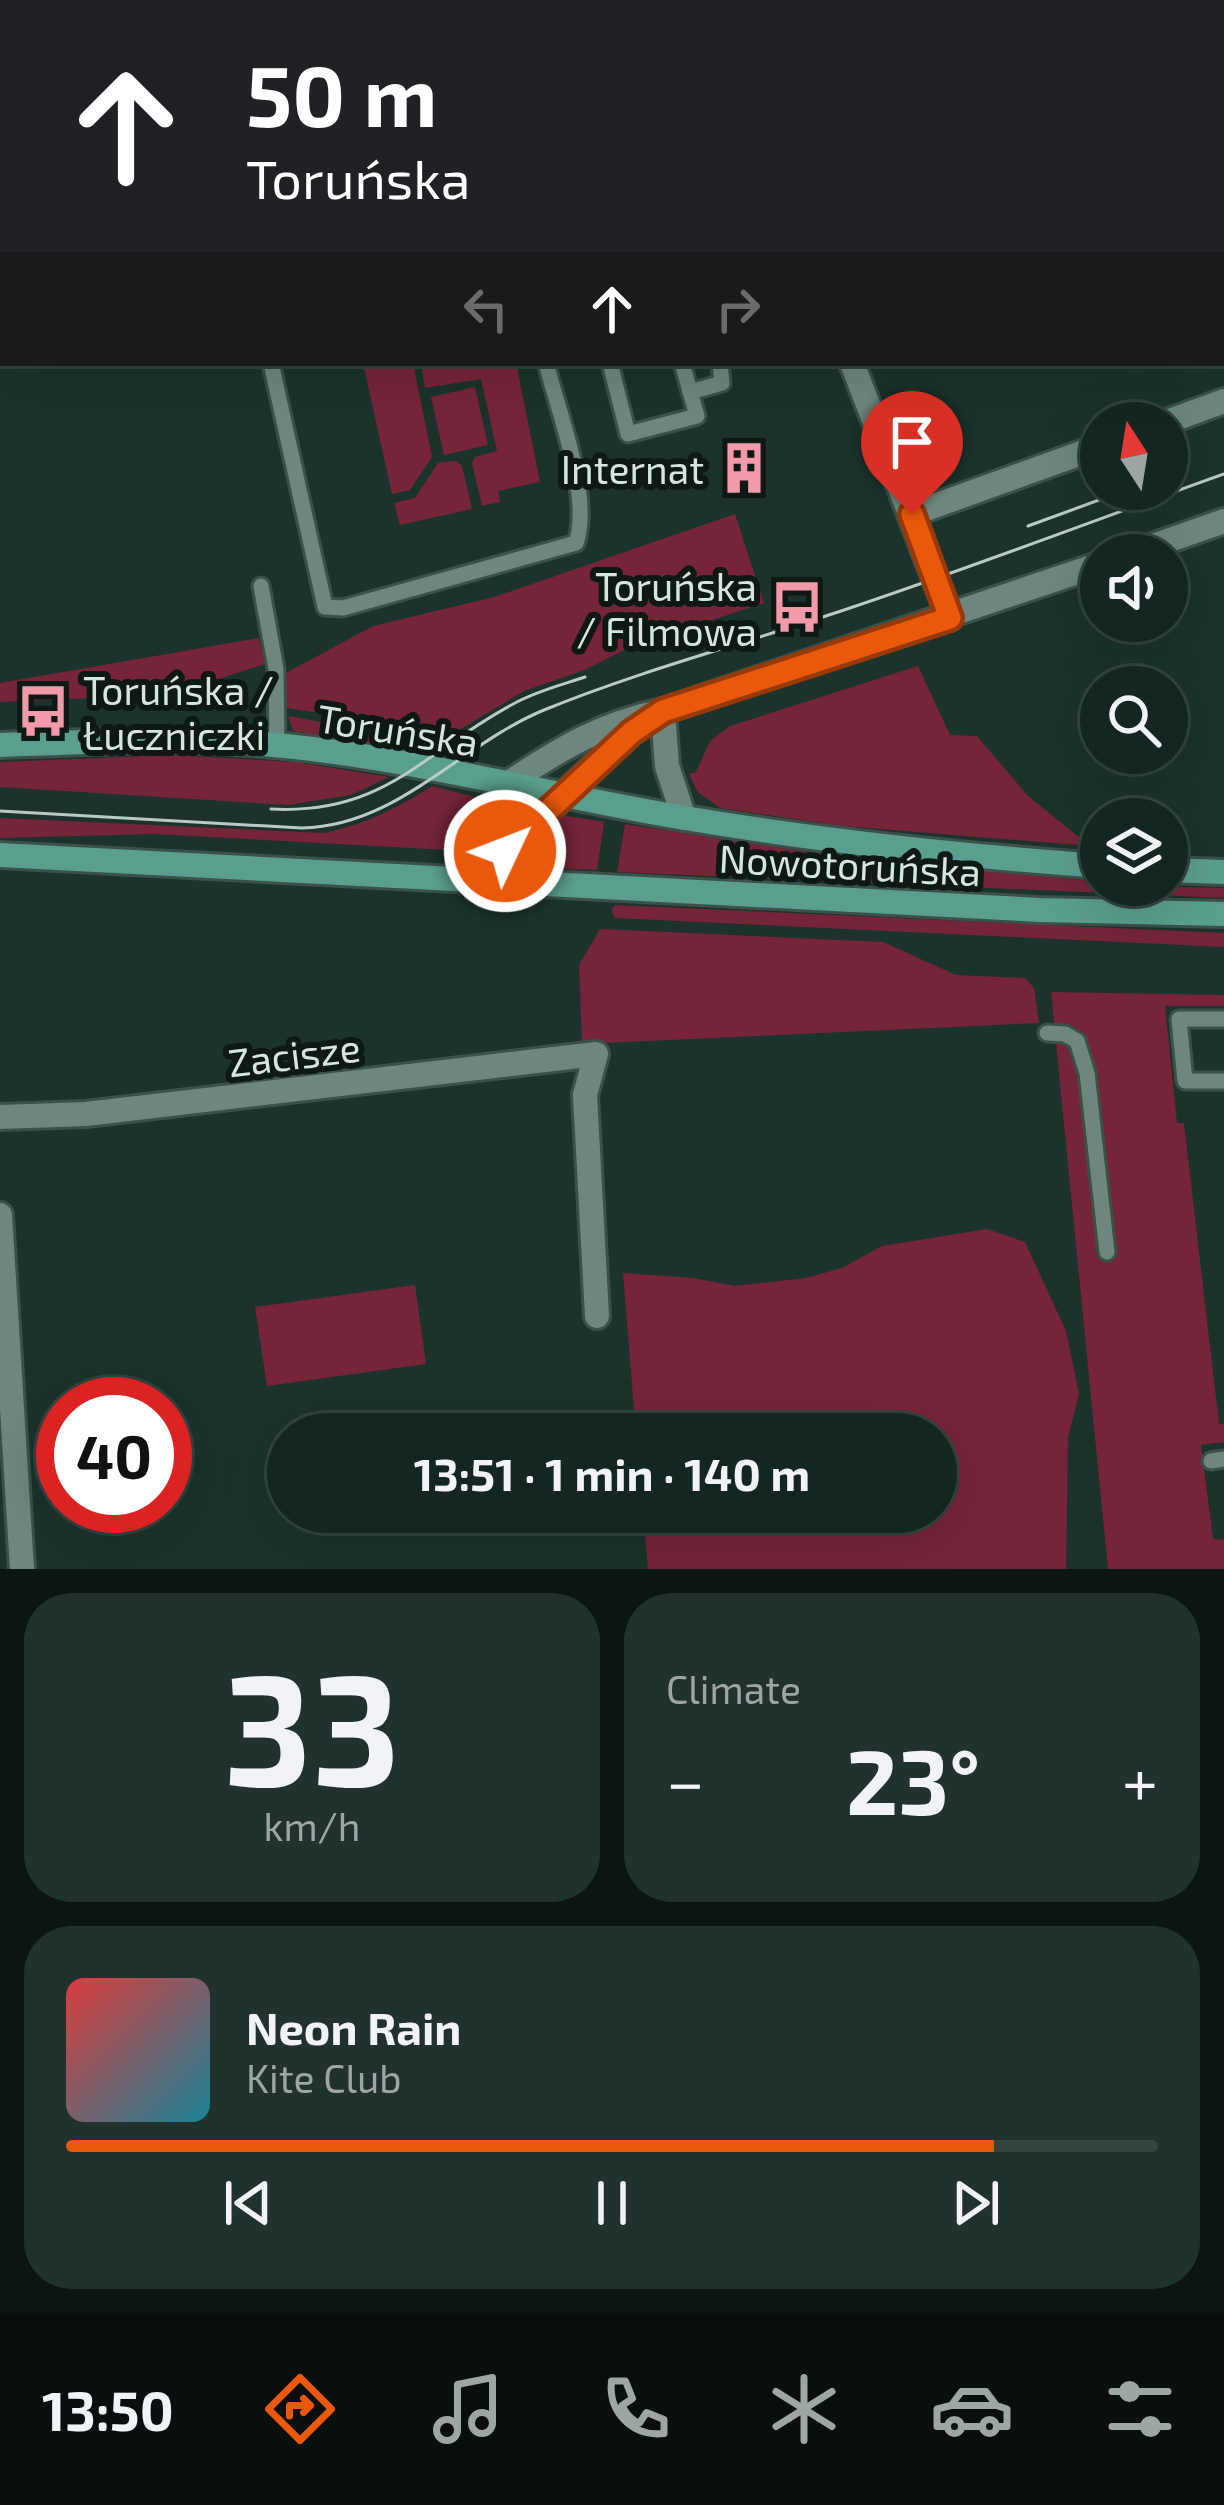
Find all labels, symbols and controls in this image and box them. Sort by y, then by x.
text: 50 m [246,43,438,144]
icon: ahead [48,48,204,204]
text: Toruńska [246,145,470,210]
icon: left [453,276,519,342]
icon: ahead [579,276,645,342]
icon: right [705,276,771,342]
pin [861,391,963,514]
north arrow [1080,402,1188,510]
map controls [1080,402,1188,906]
icon: arrive [879,409,945,475]
building icon: Internat [715,439,773,497]
place label: Internat [561,445,704,492]
button: sound [1080,534,1188,642]
place label: Toruńska / Filmowa [576,562,757,654]
bus stop icon: Toruńska / Filmowa [768,578,826,636]
place label: Toruńska / Łuczniczki [83,666,274,758]
button: search [1080,666,1188,774]
bus stop icon: Toruńska / Łuczniczki [14,682,72,740]
street label: Toruńska [314,693,482,765]
position arrow [442,788,568,914]
button: layers [1080,798,1188,906]
street label: Nowotoruńska [718,834,982,894]
street label: Zacisze [225,1023,363,1085]
speed limit sign: 40 [36,1377,192,1533]
text: 13:51 · 1 min · 140 m [414,1446,810,1500]
text: 33 [224,1630,400,1817]
text: Climate [666,1665,801,1712]
text: 23° [846,1725,980,1833]
text: − [666,1740,705,1819]
text: + [1122,1740,1158,1819]
text: km/h [264,1802,360,1849]
text: Neon Rain [246,2000,461,2054]
text: Kite Club [246,2054,402,2101]
icon: previous [215,2170,281,2236]
icon: pause [579,2170,645,2236]
icon: next [943,2170,1009,2236]
icon: directions [258,2367,342,2451]
icon: music [426,2367,510,2451]
icon: phone [594,2367,678,2451]
icon: climate [762,2367,846,2451]
icon: car [930,2367,1014,2451]
icon: filters [1098,2367,1182,2451]
text: 13:50 [42,2377,174,2442]

